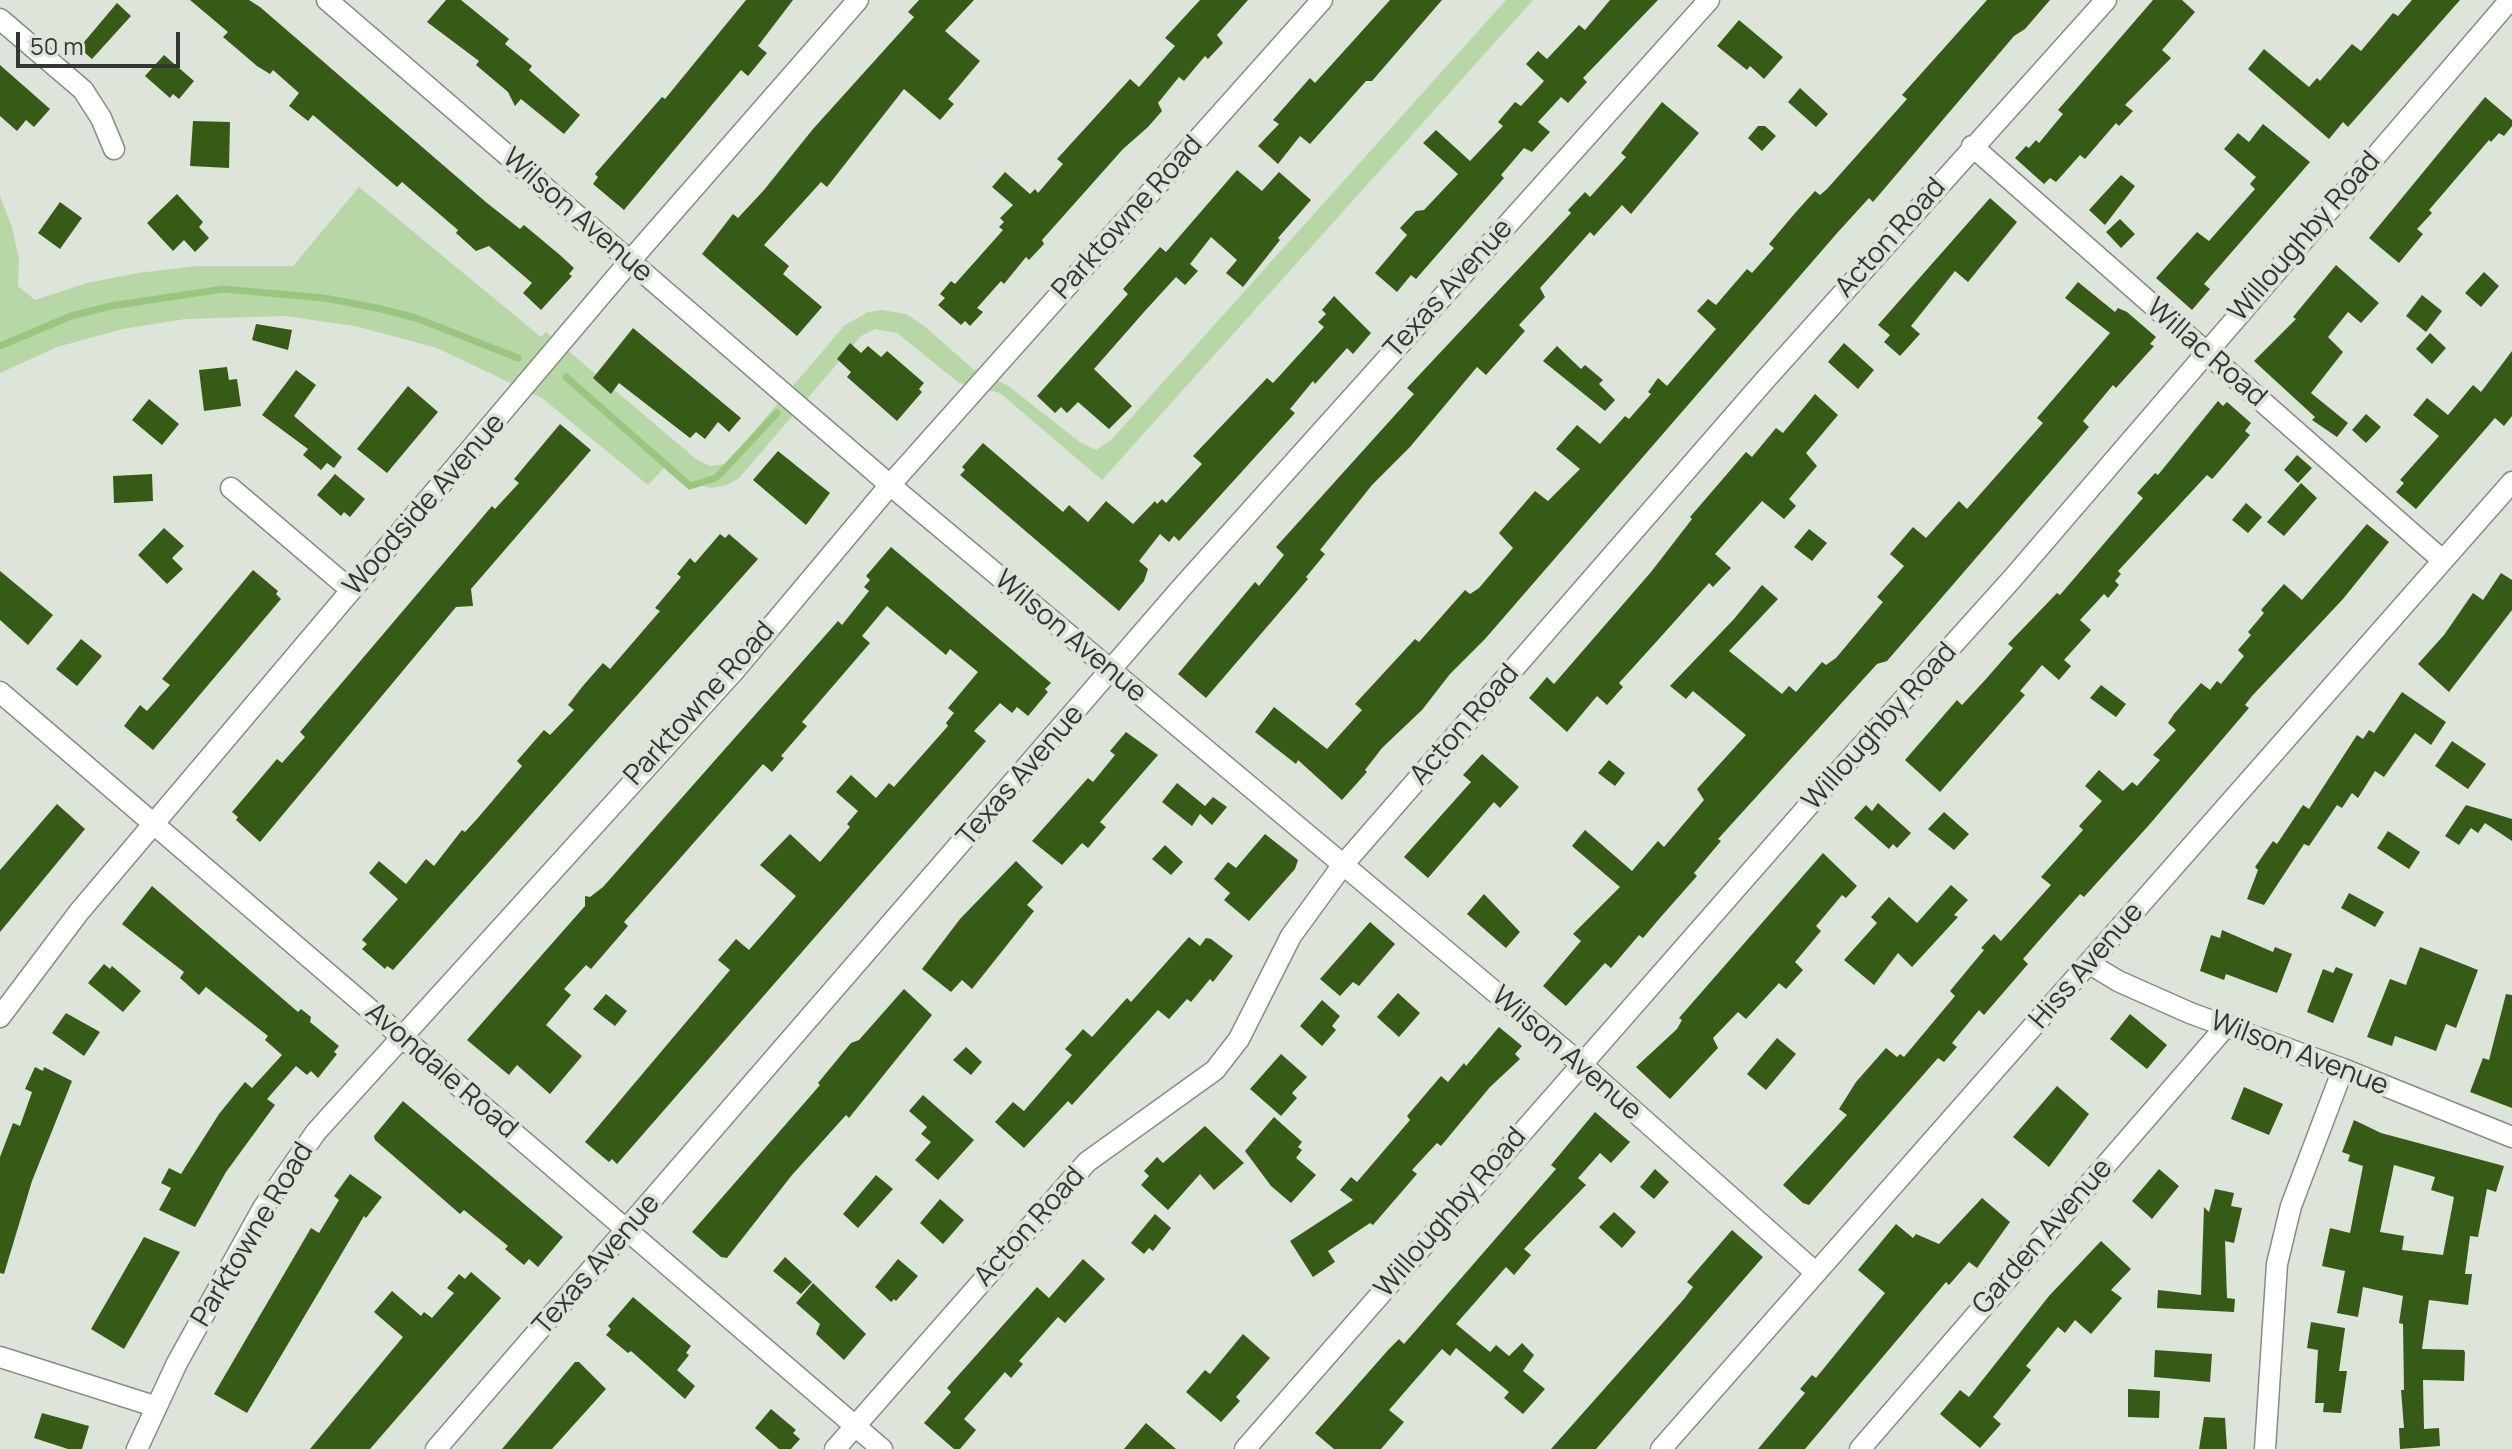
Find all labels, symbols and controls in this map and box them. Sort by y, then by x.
scale bar [20,16,184,66]
text: 50 m [30,29,84,62]
street label: Parktowne Road [1046,129,1210,307]
street label: Wilson Avenue [495,142,659,290]
street label: Willoughby Road [2222,145,2388,329]
street label: Acton Road [1829,171,1953,305]
street label: Texas Avenue [1378,212,1520,366]
street label: Willac Road [2139,292,2273,414]
street label: Woodside Avenue [337,407,513,603]
street label: Wilson Avenue [987,564,1153,710]
street label: Parktowne Road [618,615,782,793]
street label: Willoughby Road [1796,636,1964,818]
street label: Acton Road [1403,658,1527,792]
street label: Texas Avenue [951,698,1091,854]
street label: Hiss Avenue [2023,896,2151,1036]
street label: Wilson Avenue [1484,980,1648,1128]
street label: Avondale Road [358,996,524,1146]
street label: Wilson Avenue [2205,1005,2393,1103]
street label: Willoughby Road [1368,1121,1534,1305]
street label: Parktowne Road [185,1137,321,1333]
street label: Garden Avenue [1966,1152,2120,1322]
street label: Acton Road [968,1160,1092,1294]
street label: Texas Avenue [527,1187,667,1343]

